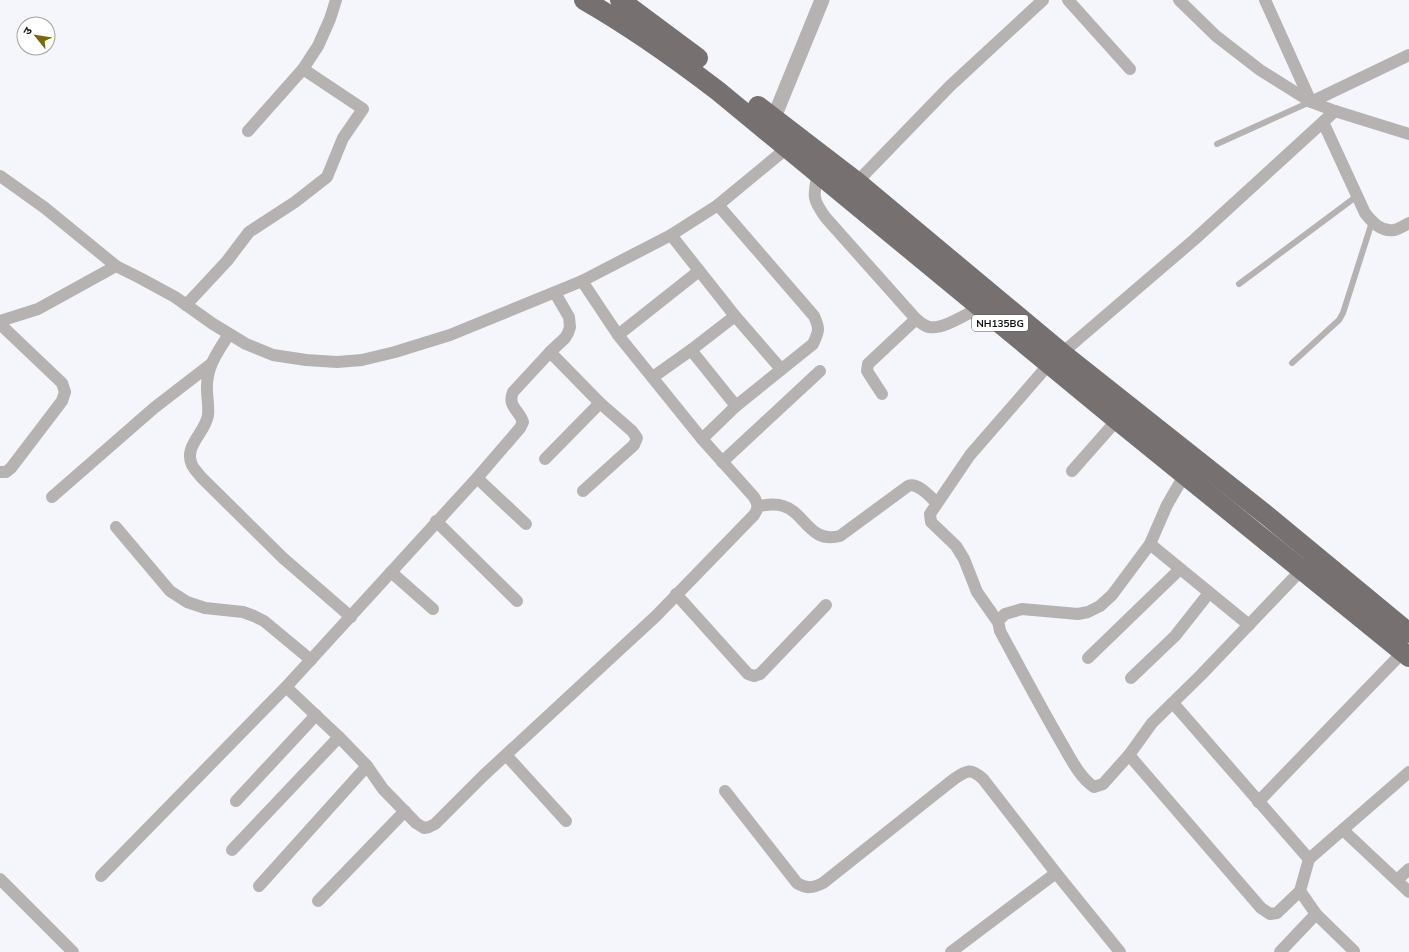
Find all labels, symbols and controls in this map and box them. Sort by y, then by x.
north arrow [16,16,56,56]
text: उ [20,24,35,37]
road number: NH135BG [972,315,1028,331]

